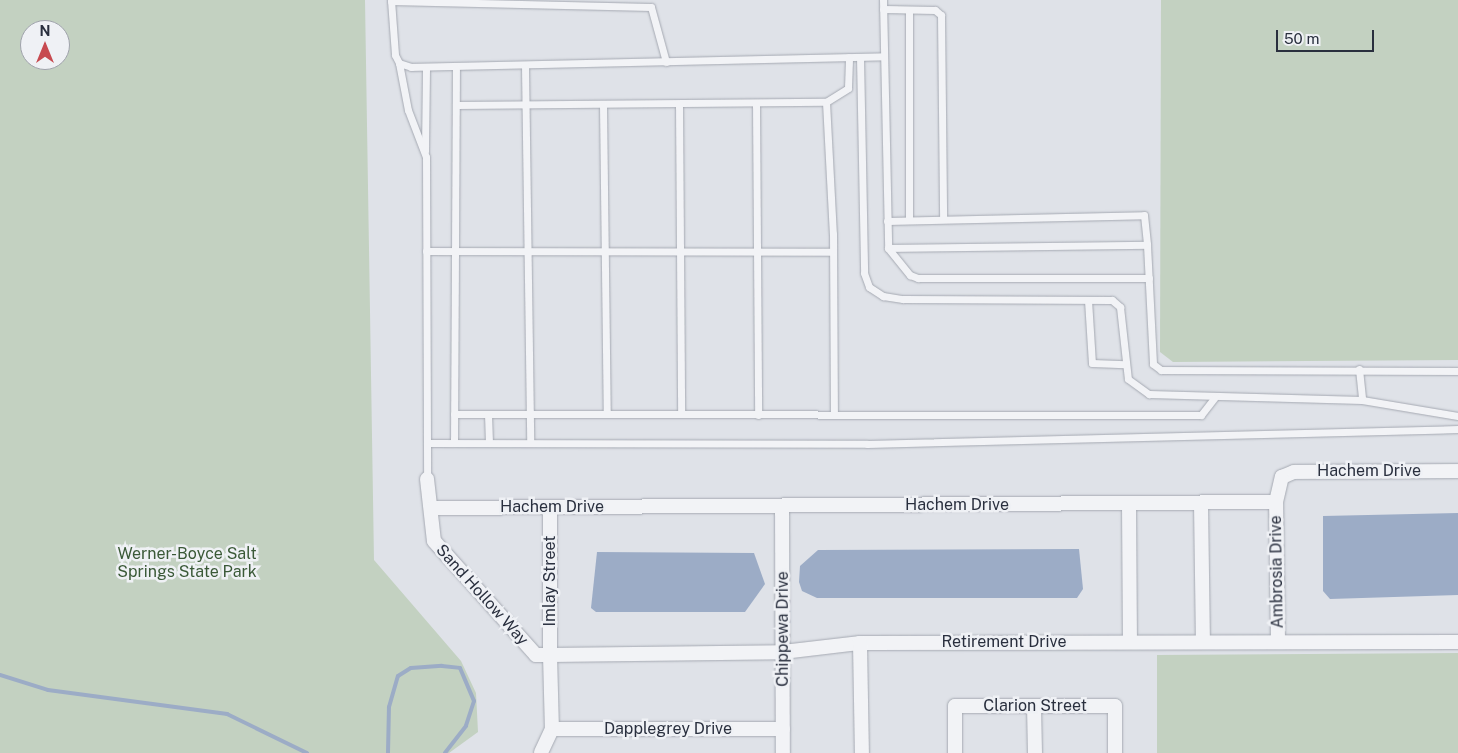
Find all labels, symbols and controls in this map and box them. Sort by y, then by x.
north arrow [20,20,70,70]
scale bar [1278,20,1376,52]
text: N [40,23,50,39]
text: 50 m [1284,30,1319,47]
street label: Hachem Drive [1317,461,1421,481]
street label: Hachem Drive [905,495,1009,515]
street label: Hachem Drive [500,497,604,517]
street label: Ambrosia Drive [1266,515,1288,629]
street label: Imlay Street [540,536,560,626]
street label: Sand Hollow Way [432,540,532,650]
park label: Werner-Boyce Salt Springs State Park [117,544,257,582]
street label: Chippewa Drive [773,571,793,687]
street label: Retirement Drive [942,632,1066,652]
street label: Clarion Street [983,696,1087,716]
street label: Dapplegrey Drive [604,719,732,739]

